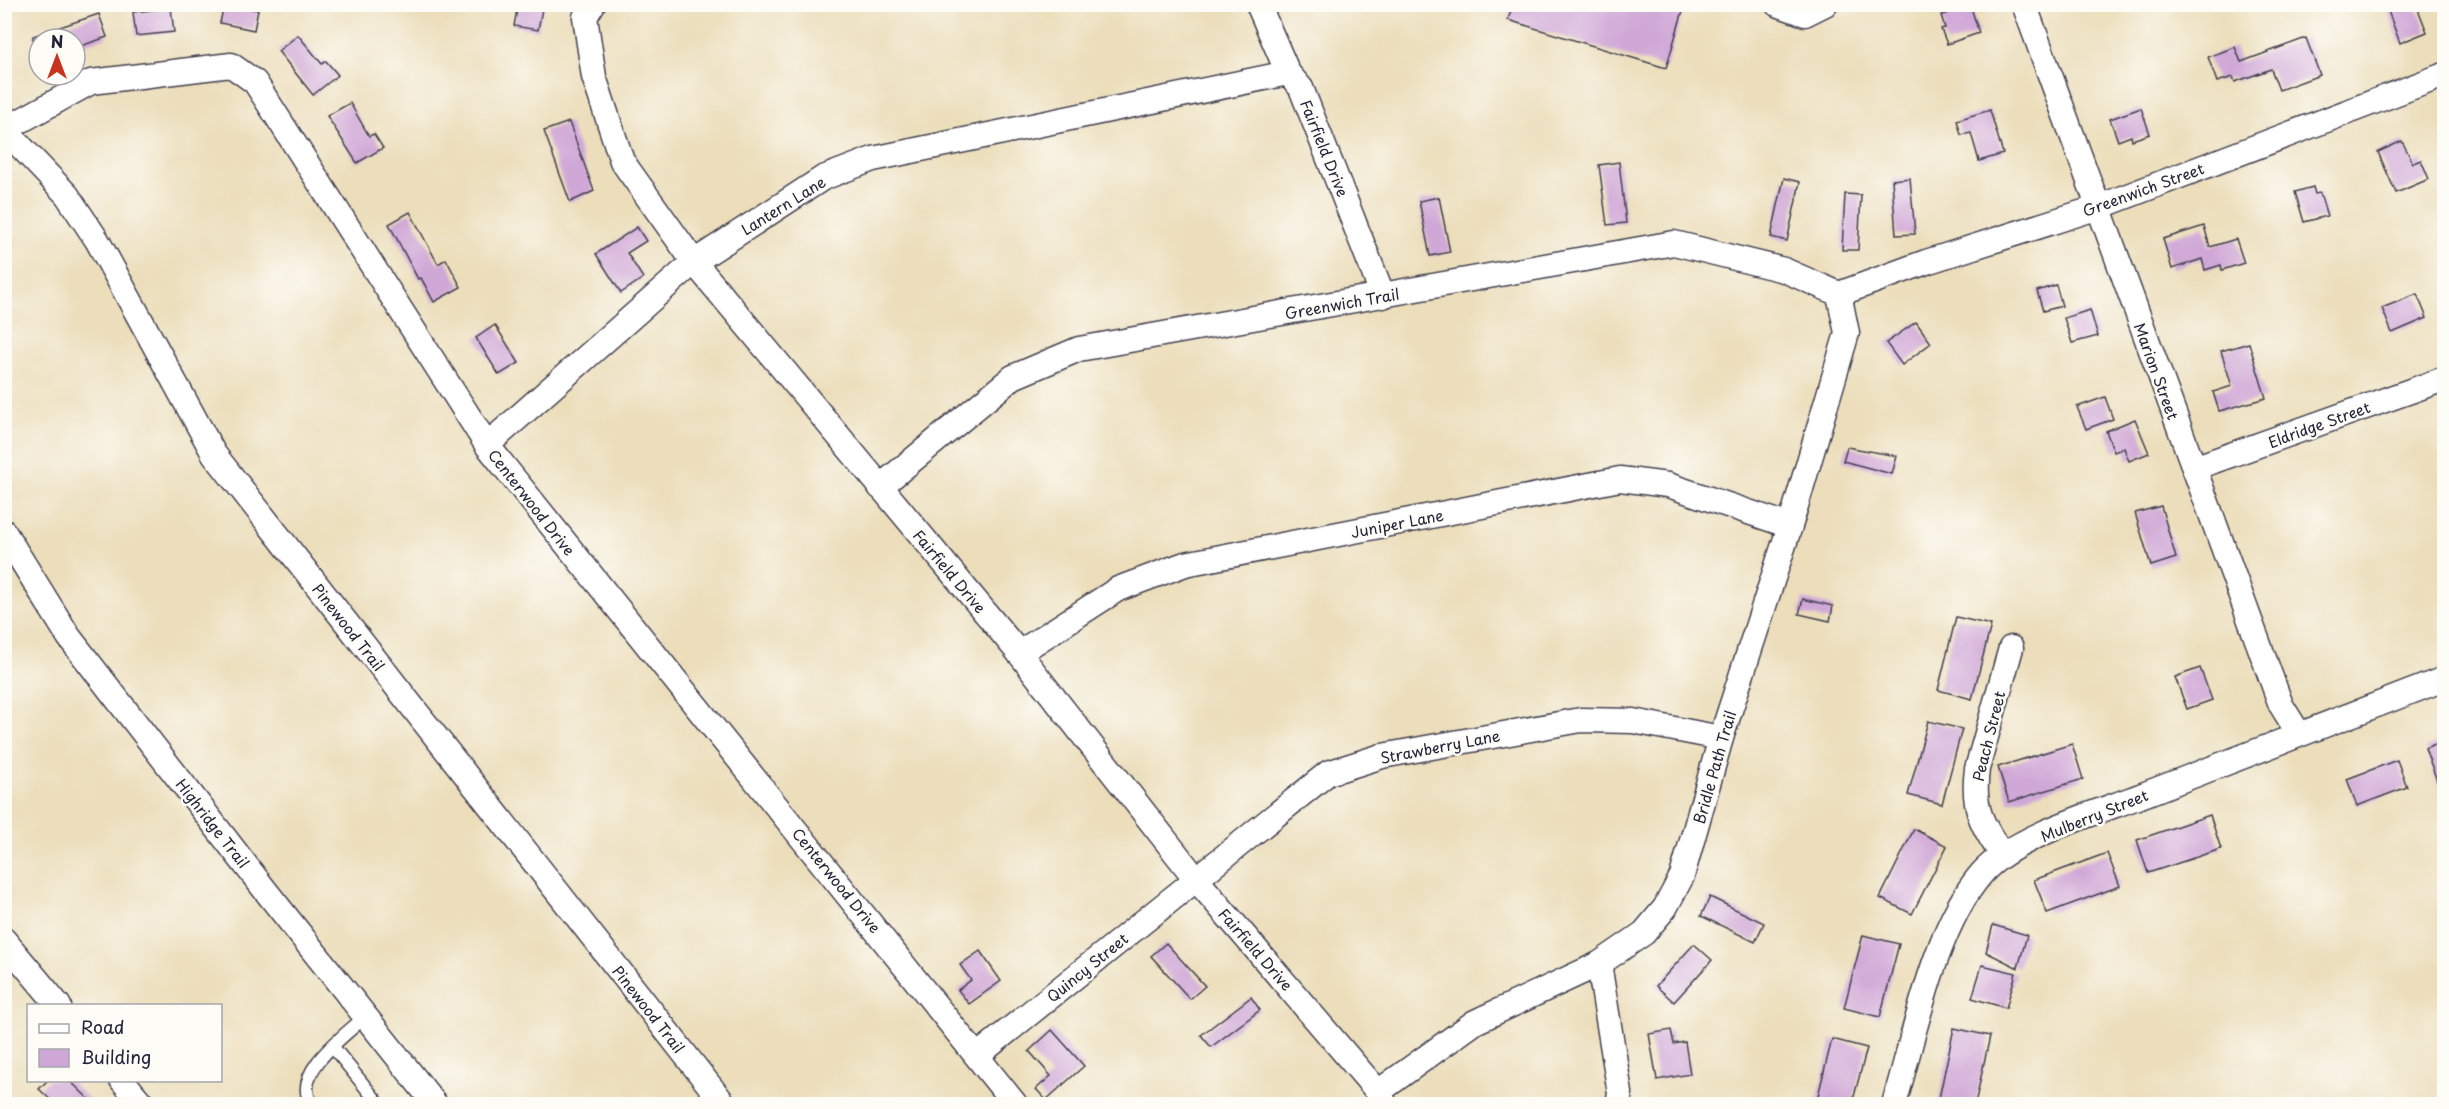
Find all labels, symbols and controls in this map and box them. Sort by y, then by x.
north arrow [27,27,87,87]
text: N [51,29,63,53]
street label: Fairfield Drive [1295,96,1355,200]
street label: Greenwich Street [2079,156,2207,222]
street label: Lantern Lane [736,170,830,240]
street label: Greenwich Trail [1283,282,1401,324]
street label: Marion Street [2129,319,2185,423]
street label: Eldridge Street [2265,395,2373,453]
street label: Centerwood Drive [483,444,581,560]
street label: Juniper Lane [1349,503,1445,543]
street label: Fairfield Drive [908,524,992,618]
street label: Pinewood Trail [307,578,391,676]
street label: Peach Street [1966,688,2010,784]
street label: Bridle Path Trail [1687,708,1741,826]
street label: Strawberry Lane [1378,723,1502,769]
street label: Highridge Trail [171,773,255,873]
street label: Mulberry Street [2037,783,2151,847]
street label: Centerwood Drive [787,822,887,938]
street label: Fairfield Drive [1214,903,1298,995]
street label: Quincy Street [1041,927,1133,1007]
street label: Pinewood Trail [607,960,691,1058]
legend [27,1004,222,1082]
text: Road [81,1013,125,1040]
text: Building [81,1043,151,1070]

